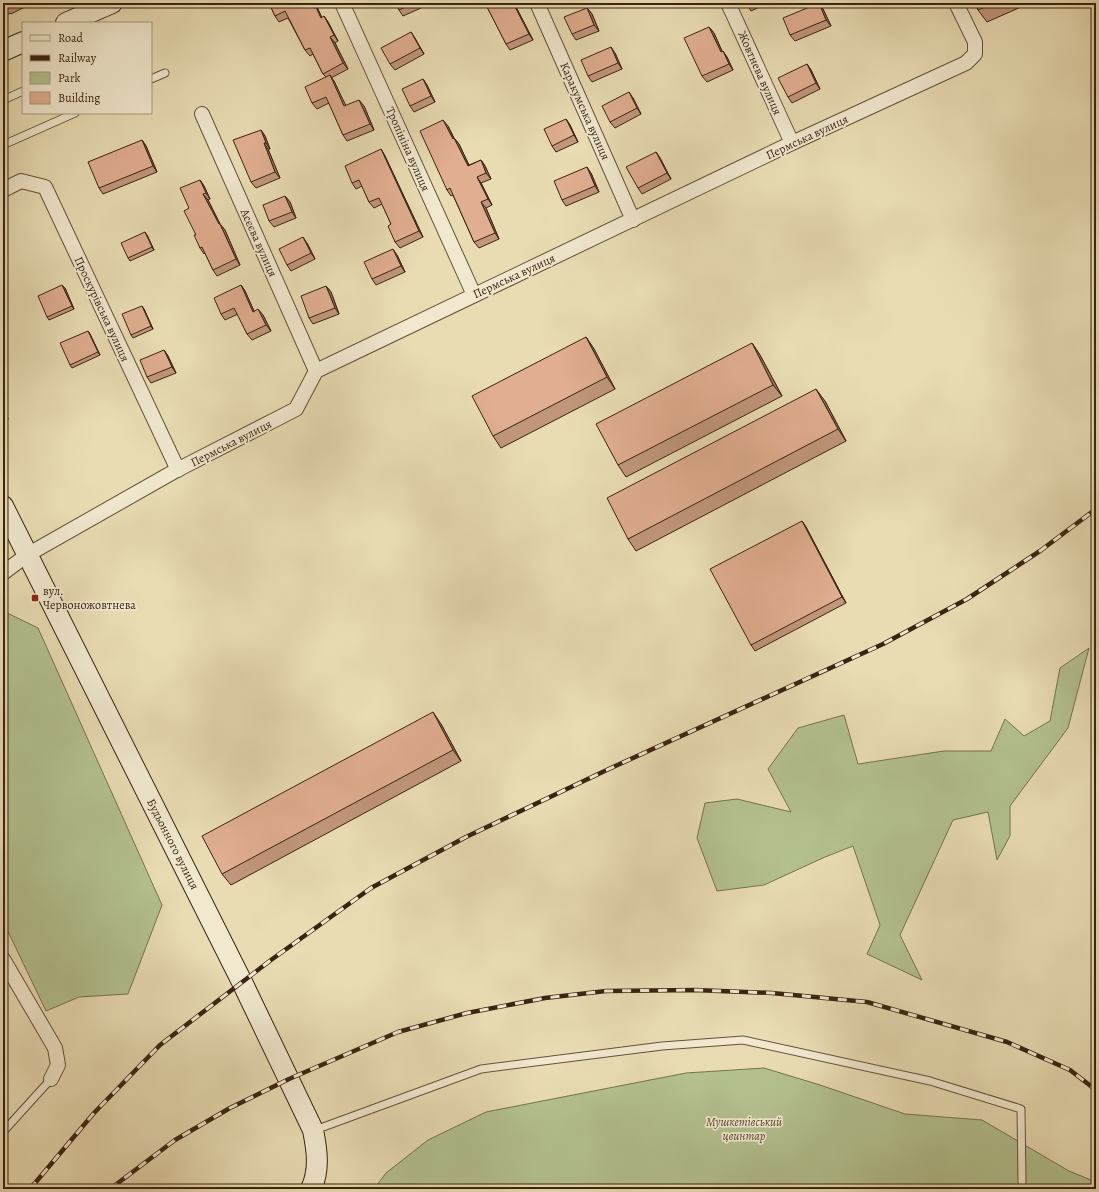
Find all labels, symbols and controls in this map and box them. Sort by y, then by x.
legend [22,22,152,114]
street label: Жовтнева вулиця [734,28,786,118]
text: Road [58,30,84,46]
text: Railway [58,50,97,66]
street label: Каракумська вулиця [556,60,614,163]
text: Park [58,70,81,86]
text: Building [58,90,100,106]
street label: Тропініна вулиця [382,104,434,194]
street label: Пермська вулиця [763,111,851,163]
street label: Асєєва вулиця [236,206,281,280]
street label: Пермська вулиця [470,250,558,302]
street label: Проскурівська вулиця [71,254,133,364]
street label: Пермська вулиця [188,416,274,470]
place label: вул. Червоножовтнева [43,583,136,613]
marker: вул. Червоножовтнева [30,593,40,603]
street label: Будьонного вулиця [143,796,203,892]
park label: Мушкетівський цвинтар [706,1114,782,1144]

